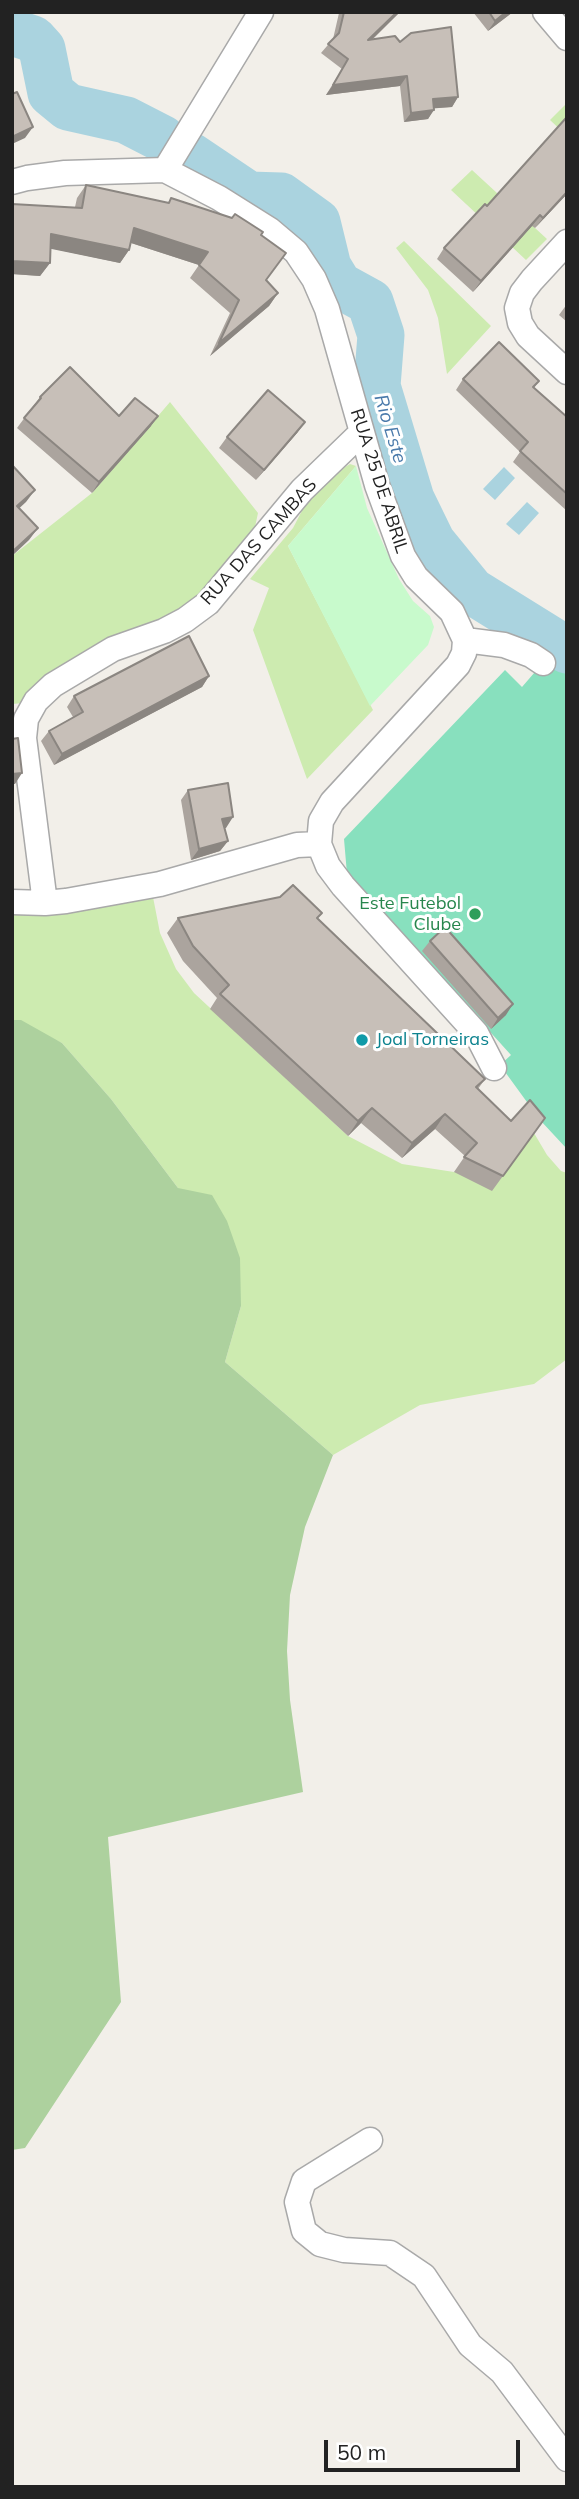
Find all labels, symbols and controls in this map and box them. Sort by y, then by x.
water label: Rio Este [369,392,411,466]
street label: RUA 25 DE ABRIL [345,406,413,556]
street label: RUA DAS CAMBAS [197,474,321,610]
place label: Este Futebol Clube [359,893,461,936]
marker: Este Futebol Clube [467,906,483,922]
place label: Joal Torneiras [376,1029,489,1051]
marker: Joal Torneiras [354,1032,370,1048]
scale bar [327,2426,523,2470]
text: 50 m [337,2439,386,2465]

